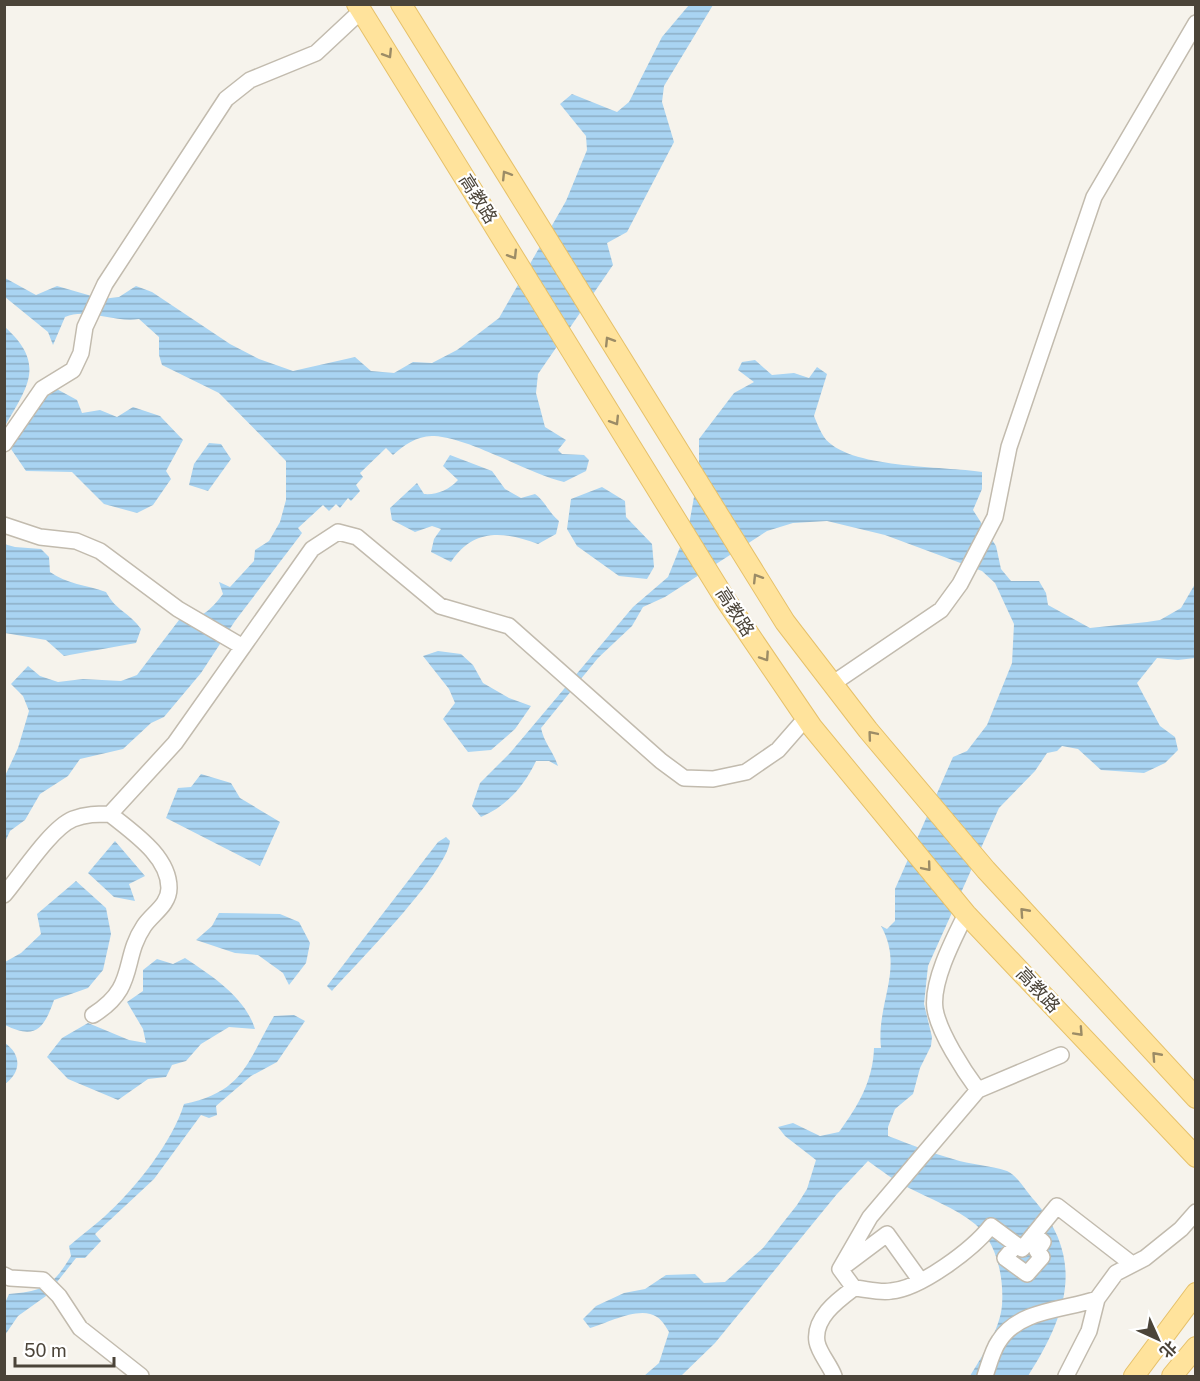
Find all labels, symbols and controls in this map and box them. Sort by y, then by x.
one-way arrow [380,48,392,58]
street label: 高教路 [455,170,502,227]
one-way arrow [502,171,514,181]
one-way arrow [505,249,516,260]
one-way arrow [605,337,616,348]
one-way arrow [608,415,620,425]
one-way arrow [752,574,764,584]
street label: 高教路 [712,583,759,640]
one-way arrow [758,650,769,661]
one-way arrow [869,731,880,742]
one-way arrow [920,860,931,871]
one-way arrow [1020,908,1031,918]
street label: 高教路 [1012,963,1064,1017]
one-way arrow [1071,1025,1082,1036]
one-way arrow [1152,1052,1163,1063]
north arrow [1128,1309,1188,1369]
scale bar [15,1330,114,1368]
text: 北 [1156,1337,1181,1362]
text: 50 m [24,1340,67,1361]

